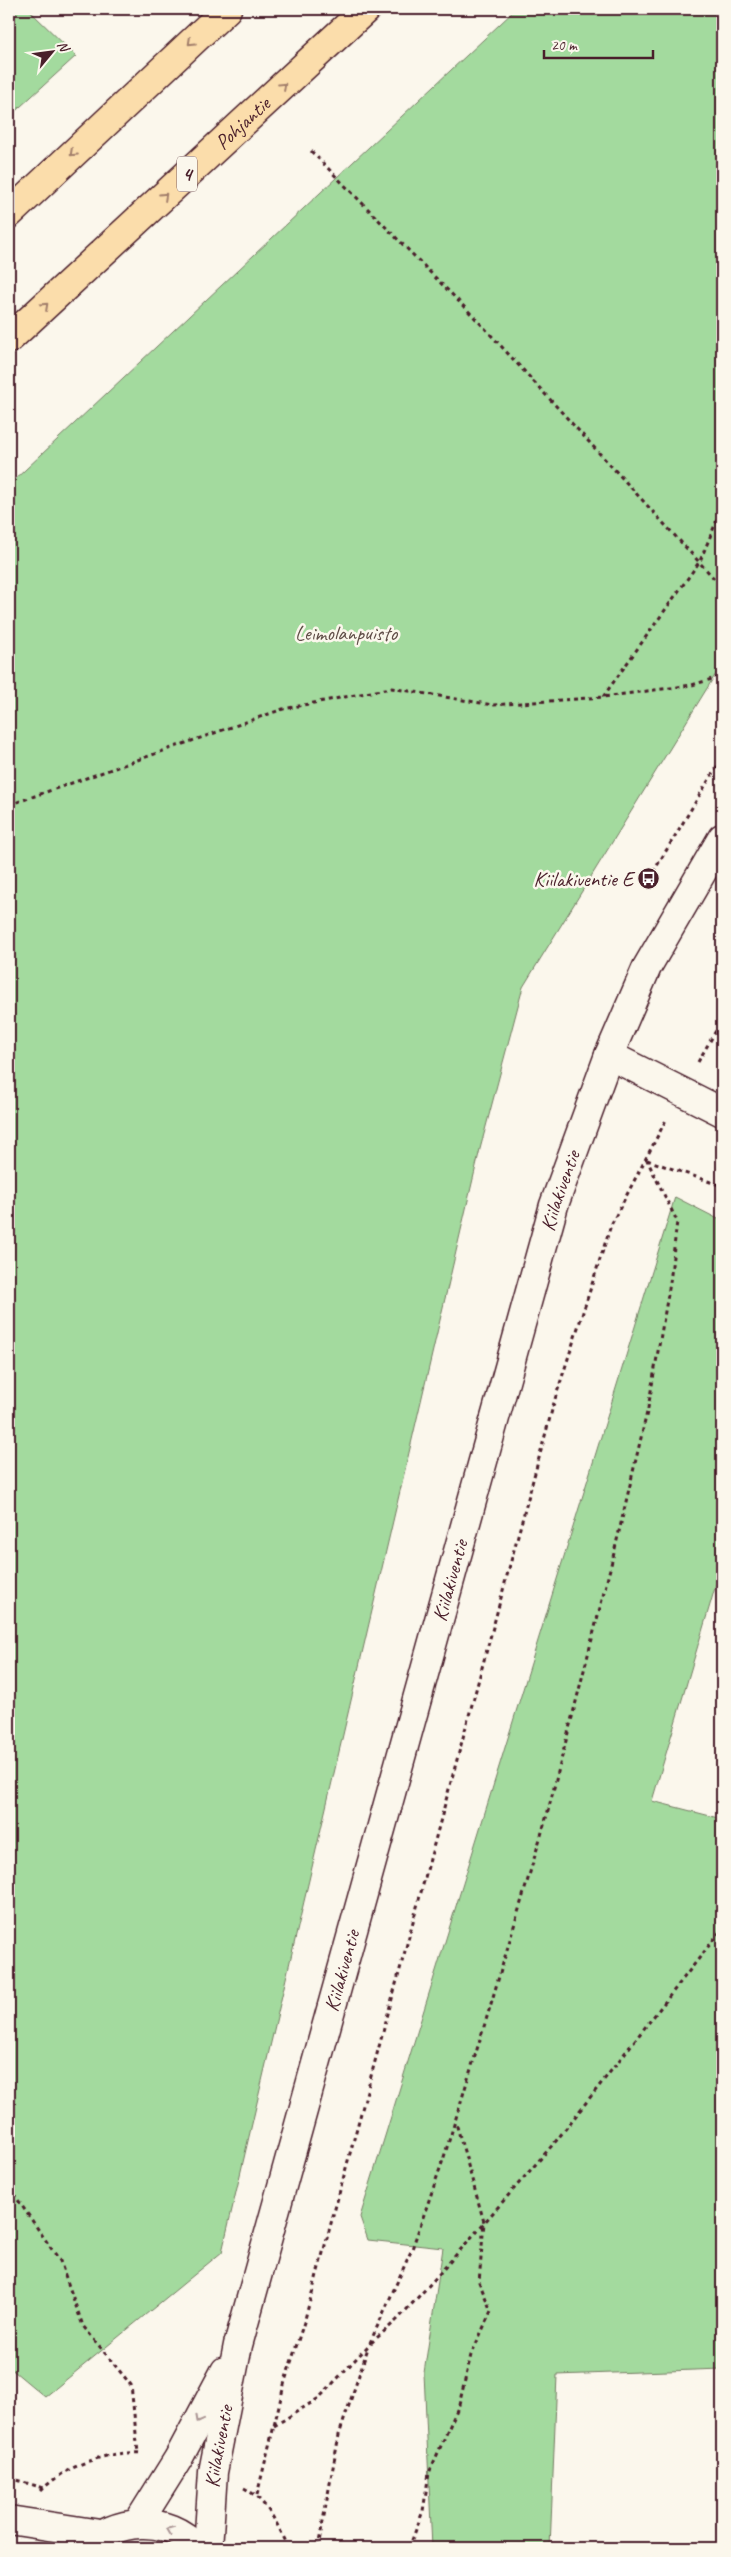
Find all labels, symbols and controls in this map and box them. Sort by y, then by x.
north arrow [28,28,78,78]
scale bar [544,28,652,60]
one-way arrow [188,36,197,45]
text: 20 m [551,36,578,55]
text: N [53,38,74,56]
one-way arrow [277,82,286,91]
street label: Pohjantie [209,90,277,155]
one-way arrow [69,147,78,156]
road number: 4 [177,156,197,192]
one-way arrow [158,193,167,202]
one-way arrow [39,303,48,312]
park label: Leimolanpuisto [295,620,399,646]
place label: Kiilakiventie E [534,866,636,892]
bus stop icon: Kiilakiventie E [637,867,661,891]
street label: Kiilakiventie [534,1145,587,1234]
street label: Kiilakiventie [426,1535,474,1624]
street label: Kiilakiventie [318,1925,366,2014]
street label: Kiilakiventie [199,2401,239,2489]
one-way arrow [195,2414,205,2423]
one-way arrow [166,2526,175,2536]

